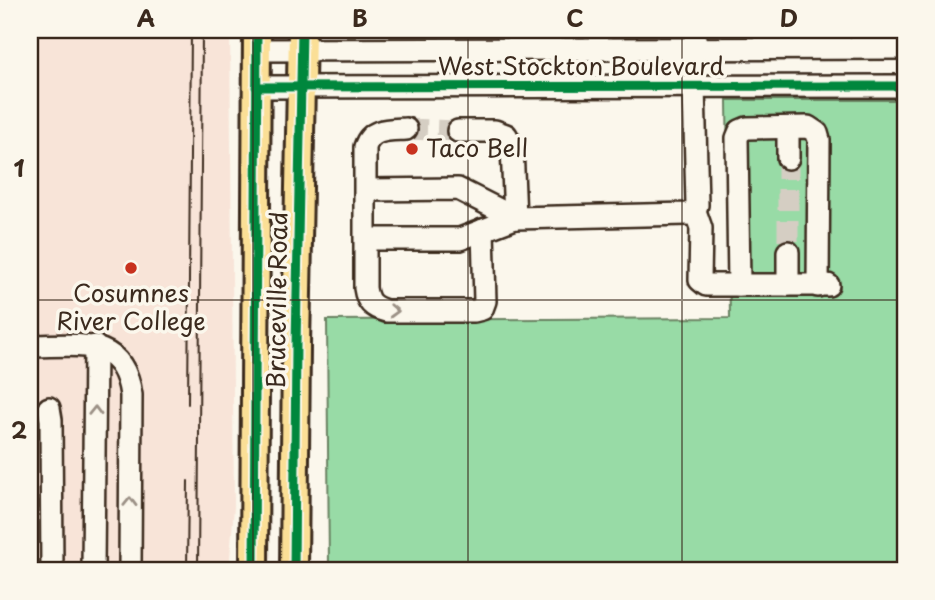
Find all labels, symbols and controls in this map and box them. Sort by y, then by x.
text: A [137,0,155,35]
text: B [352,0,368,35]
text: C [566,0,584,35]
text: D [780,0,798,35]
street label: West Stockton Boulevard [438,47,724,83]
place label: Taco Bell [426,129,528,165]
marker: Taco Bell [404,141,420,157]
text: 1 [14,150,25,185]
street label: Bruceville Road [256,211,296,389]
marker: Cosumnes River College [123,260,139,276]
place label: Cosumnes River College [56,274,206,338]
one-way arrow [389,303,400,318]
one-way arrow [87,405,103,416]
text: 2 [11,412,27,447]
one-way arrow [122,496,138,507]

